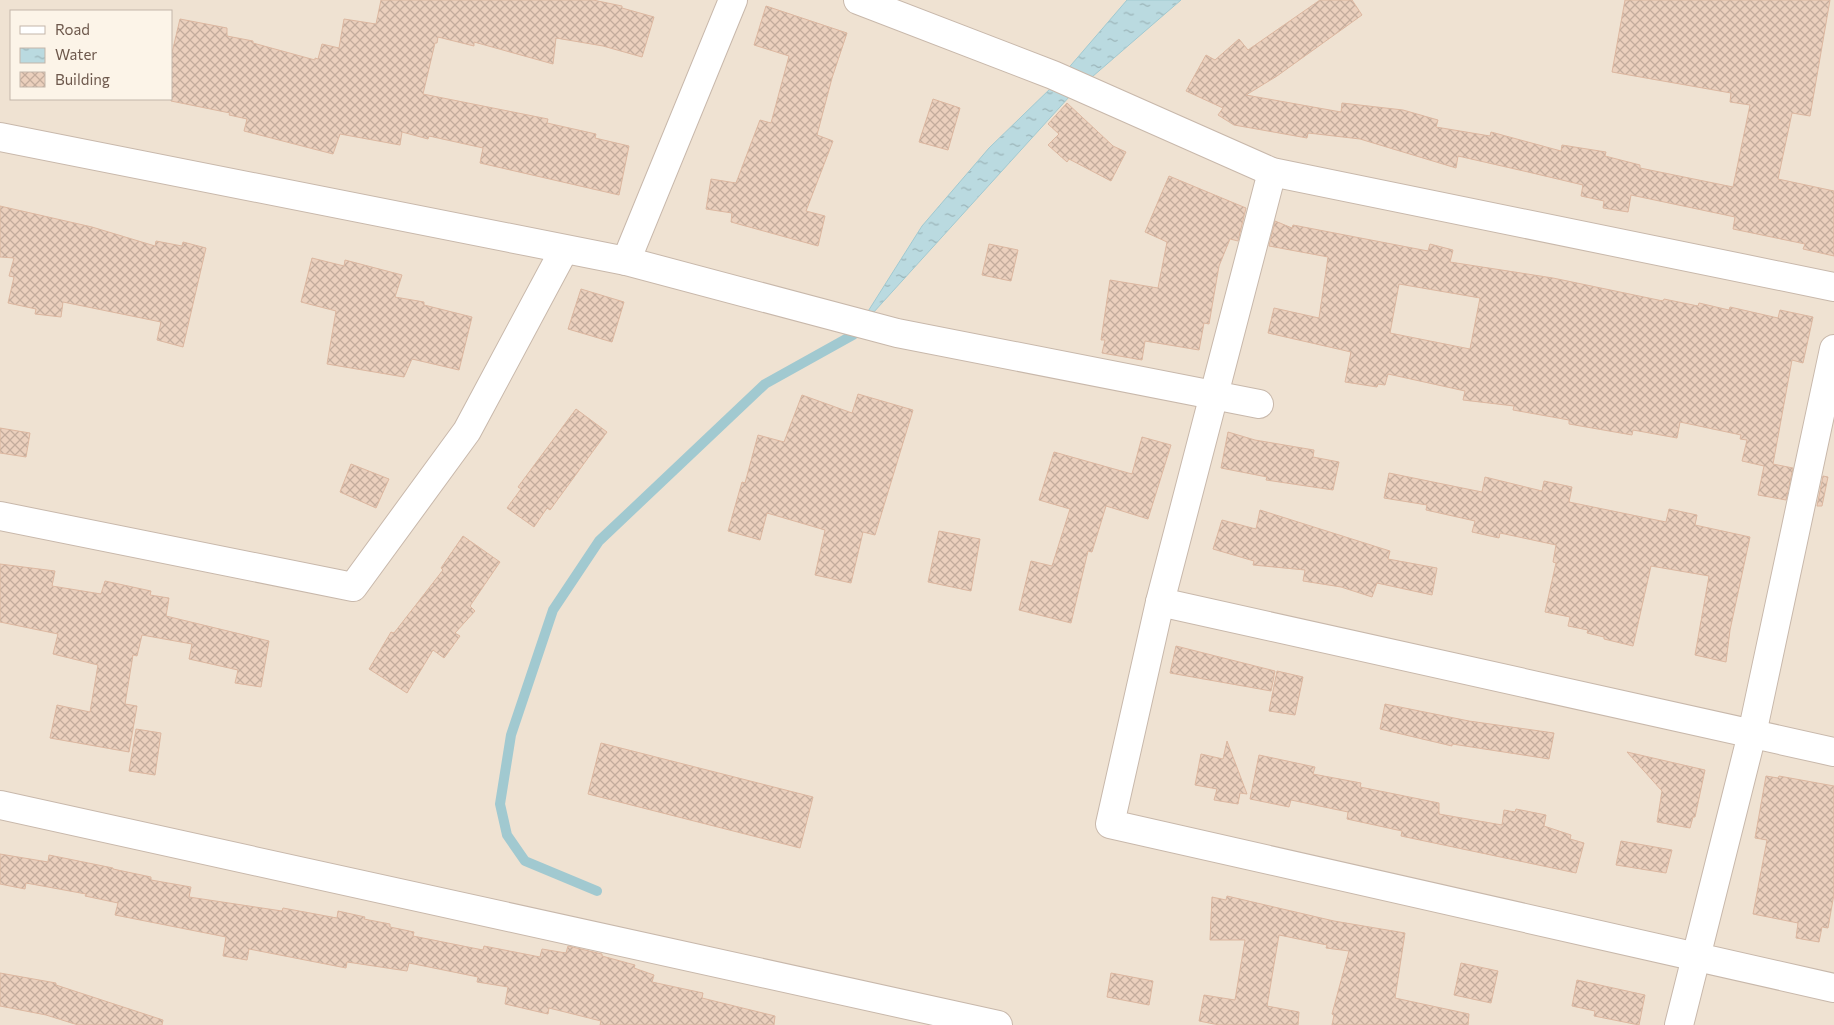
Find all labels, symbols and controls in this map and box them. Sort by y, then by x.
legend [10,10,172,100]
text: Road [55,20,90,38]
text: Water [55,45,97,63]
text: Building [55,70,110,88]

